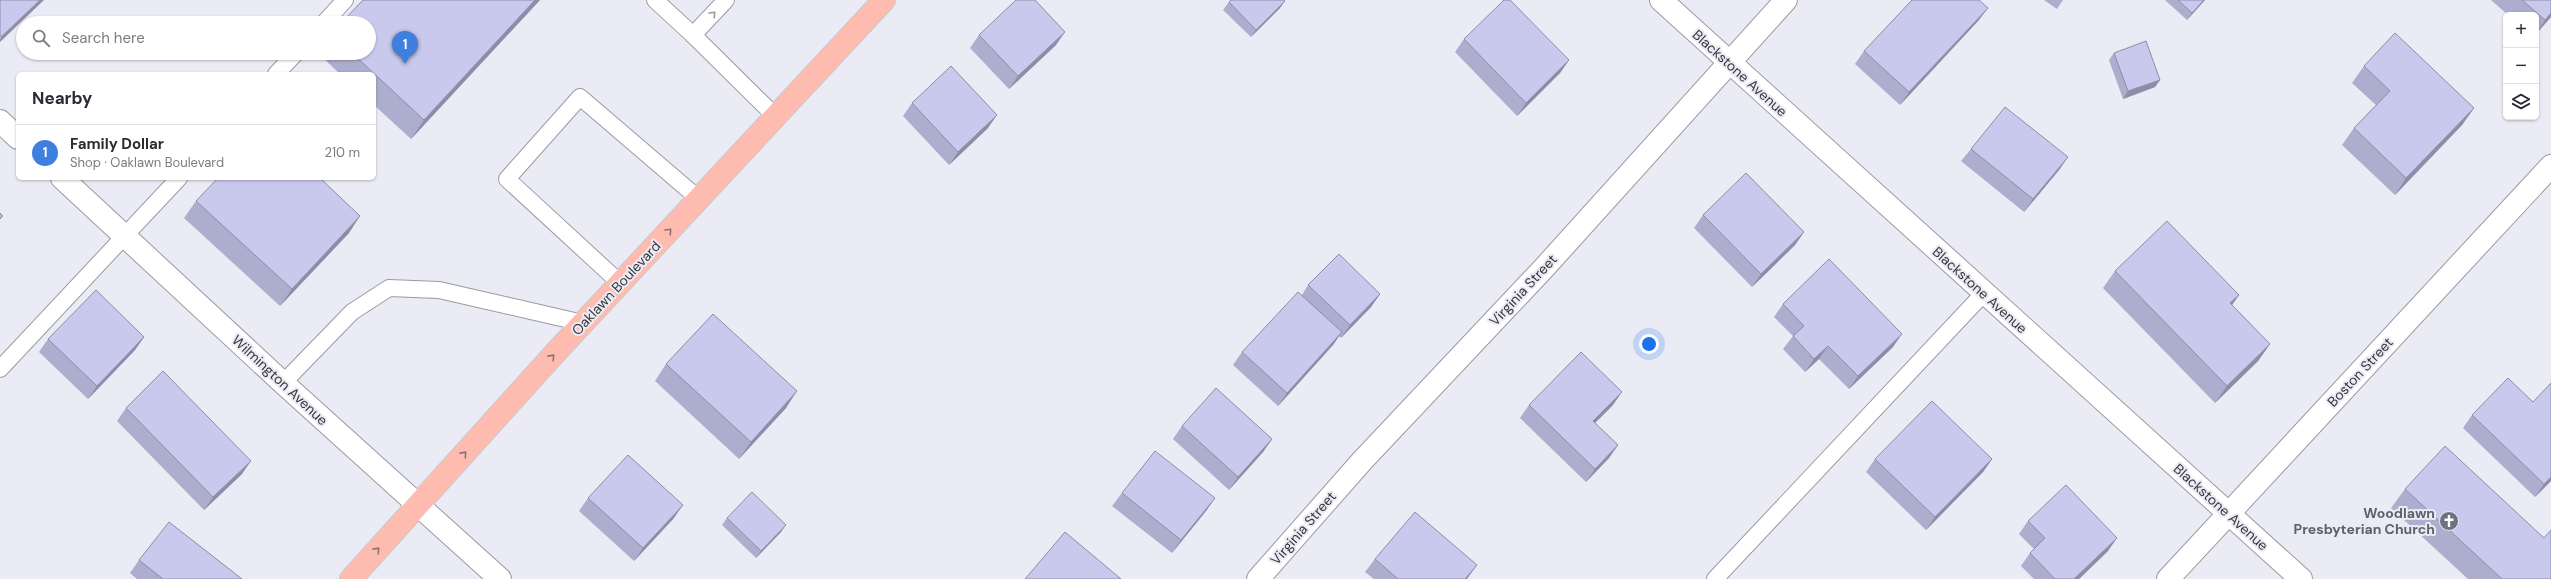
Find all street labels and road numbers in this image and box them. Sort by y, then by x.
street label: Blackstone Avenue [1689,26,1791,120]
street label: Oaklawn Boulevard [568,237,664,339]
street label: Blackstone Avenue [1929,243,2031,337]
street label: Virginia Street [1485,250,1561,330]
street label: Wilmington Avenue [228,331,332,429]
street label: Boston Street [2323,333,2397,411]
street label: Blackstone Avenue [2170,460,2272,554]
street label: Virginia Street [1266,488,1340,568]

